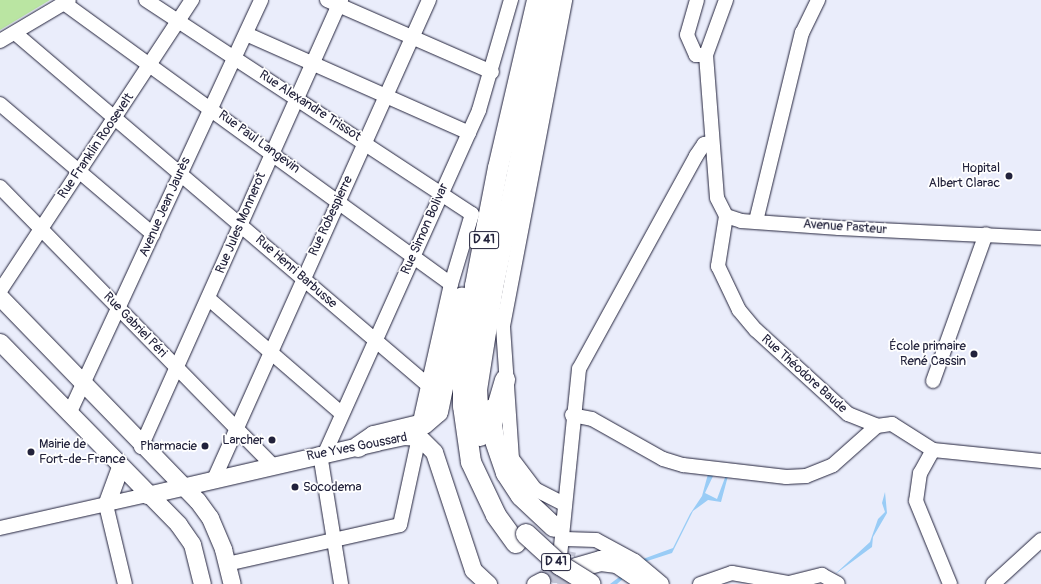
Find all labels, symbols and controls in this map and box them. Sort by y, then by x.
street label: Rue Alexandre Trissot [256,67,364,145]
street label: Rue Franklin Roosevelt [55,90,137,202]
street label: Rue Paul Langevin [215,107,303,177]
street label: Avenue Jean Jaurès [136,155,194,259]
place label: Hopital Albert Clarac [929,161,1000,192]
street label: Rue Jules Monnerot [213,170,269,276]
marker: Hopital Albert Clarac [1003,170,1015,182]
street label: Rue Robespierre [306,173,356,259]
street label: Rue Simon Bolivar [398,181,452,277]
street label: Avenue Pasteur [802,216,888,238]
road number: D 41 [469,230,499,250]
street label: Rue Henri Barbusse [252,232,340,312]
street label: Rue Gabriel Péri [100,289,170,361]
street label: Rue Théodore Baude [758,331,850,417]
place label: École primaire René Cassin [889,339,966,370]
marker: École primaire René Cassin [969,349,979,359]
street label: Rue Yves Goussard [305,430,409,464]
place label: Larcher [222,432,264,448]
marker: Larcher [267,435,277,445]
place label: Mairie de Fort-de-France [39,437,126,468]
place label: Pharmacie [140,438,197,454]
marker: Pharmacie [200,441,210,451]
marker: Mairie de Fort-de-France [26,447,36,457]
place label: Socodema [303,479,362,495]
marker: Socodema [290,482,300,492]
road number: D 41 [541,552,571,572]

